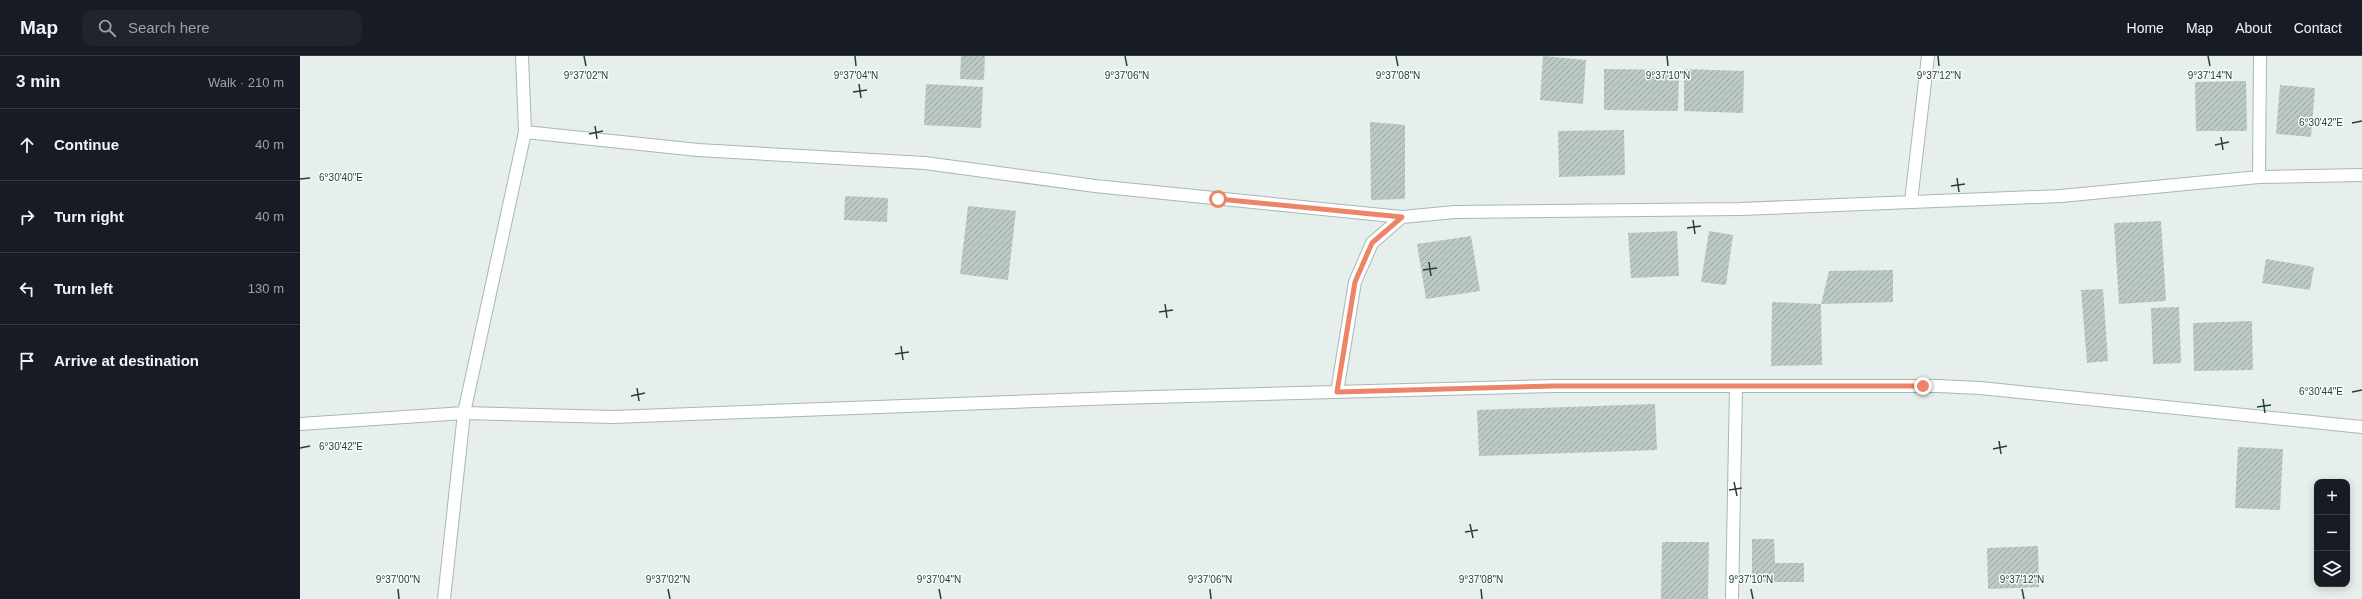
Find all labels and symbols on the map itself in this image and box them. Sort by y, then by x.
text: 9°37'02"N [564,70,608,81]
text: 9°37'04"N [834,70,878,81]
text: 9°37'06"N [1105,70,1149,81]
text: 9°37'08"N [1376,70,1420,81]
text: 9°37'10"N [1646,70,1690,81]
text: 9°37'12"N [1917,70,1961,81]
text: 9°37'14"N [2188,70,2232,81]
text: 6°30'42"E [2299,117,2343,128]
text: 6°30'40"E [319,172,363,183]
route start [1209,190,1227,208]
route end [1914,377,1932,395]
text: 6°30'44"E [2299,386,2343,397]
text: 6°30'42"E [319,441,363,452]
text: 9°37'00"N [376,574,420,585]
text: 9°37'02"N [646,574,690,585]
text: 9°37'04"N [917,574,961,585]
text: 9°37'06"N [1188,574,1232,585]
text: 9°37'08"N [1459,574,1503,585]
text: 9°37'10"N [1729,574,1773,585]
text: 9°37'12"N [2000,574,2044,585]

